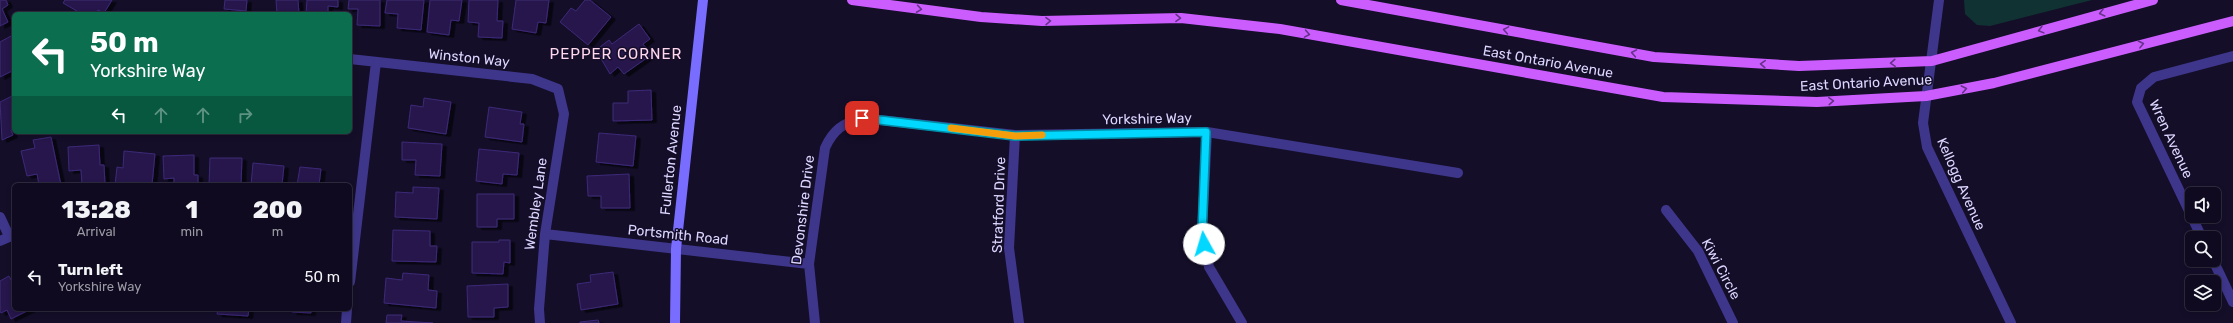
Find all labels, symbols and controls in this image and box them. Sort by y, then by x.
one-way arrow [916,4,922,13]
one-way arrow [2099,8,2106,17]
one-way arrow [1175,14,1181,22]
one-way arrow [1045,17,1051,25]
one-way arrow [2037,25,2044,33]
text: 50 m [90,26,159,59]
one-way arrow [1503,26,1509,35]
icon: left [24,28,76,80]
one-way arrow [1304,29,1310,37]
one-way arrow [2137,41,2144,49]
street label: East Ontario Avenue [1481,42,1615,82]
street label: Winston Way [428,45,511,71]
district label: PEPPER CORNER [550,45,682,63]
one-way arrow [1631,50,1637,58]
one-way arrow [1760,59,1766,68]
one-way arrow [1890,59,1896,68]
text: Yorkshire Way [90,60,205,82]
street label: East Ontario Avenue [1800,71,1933,95]
one-way arrow [1961,85,1967,94]
one-way arrow [1828,97,1834,105]
street label: Wren Avenue [2145,97,2197,181]
pin [845,101,879,135]
icon: left [108,104,130,126]
icon: ahead [150,104,172,126]
icon: ahead [192,104,214,126]
icon: right [234,104,256,126]
street label: Fullerton Avenue [657,104,685,216]
icon: arrive [851,107,873,129]
street label: Yorkshire Way [1102,110,1192,128]
street label: Kellogg Avenue [1933,135,1989,233]
street label: Devonshire Drive [788,154,818,266]
street label: Stratford Drive [989,156,1009,253]
street label: Wembley Lane [521,157,551,251]
map controls [2185,187,2221,311]
button: sound [2185,187,2221,223]
text: 13:28 [62,196,131,224]
text: 1 [185,196,198,224]
text: 200 [253,196,302,224]
street label: Portsmith Road [627,221,729,249]
position arrow [1183,223,1225,265]
text: Arrival [77,224,116,239]
text: min [180,224,203,239]
text: m [272,224,283,239]
button: search [2185,231,2221,267]
street label: Kiwi Circle [1698,236,1744,303]
text: Turn left [58,261,123,279]
icon: left [24,266,46,288]
text: 50 m [305,268,340,286]
button: layers [2185,275,2221,311]
text: Yorkshire Way [58,279,141,294]

